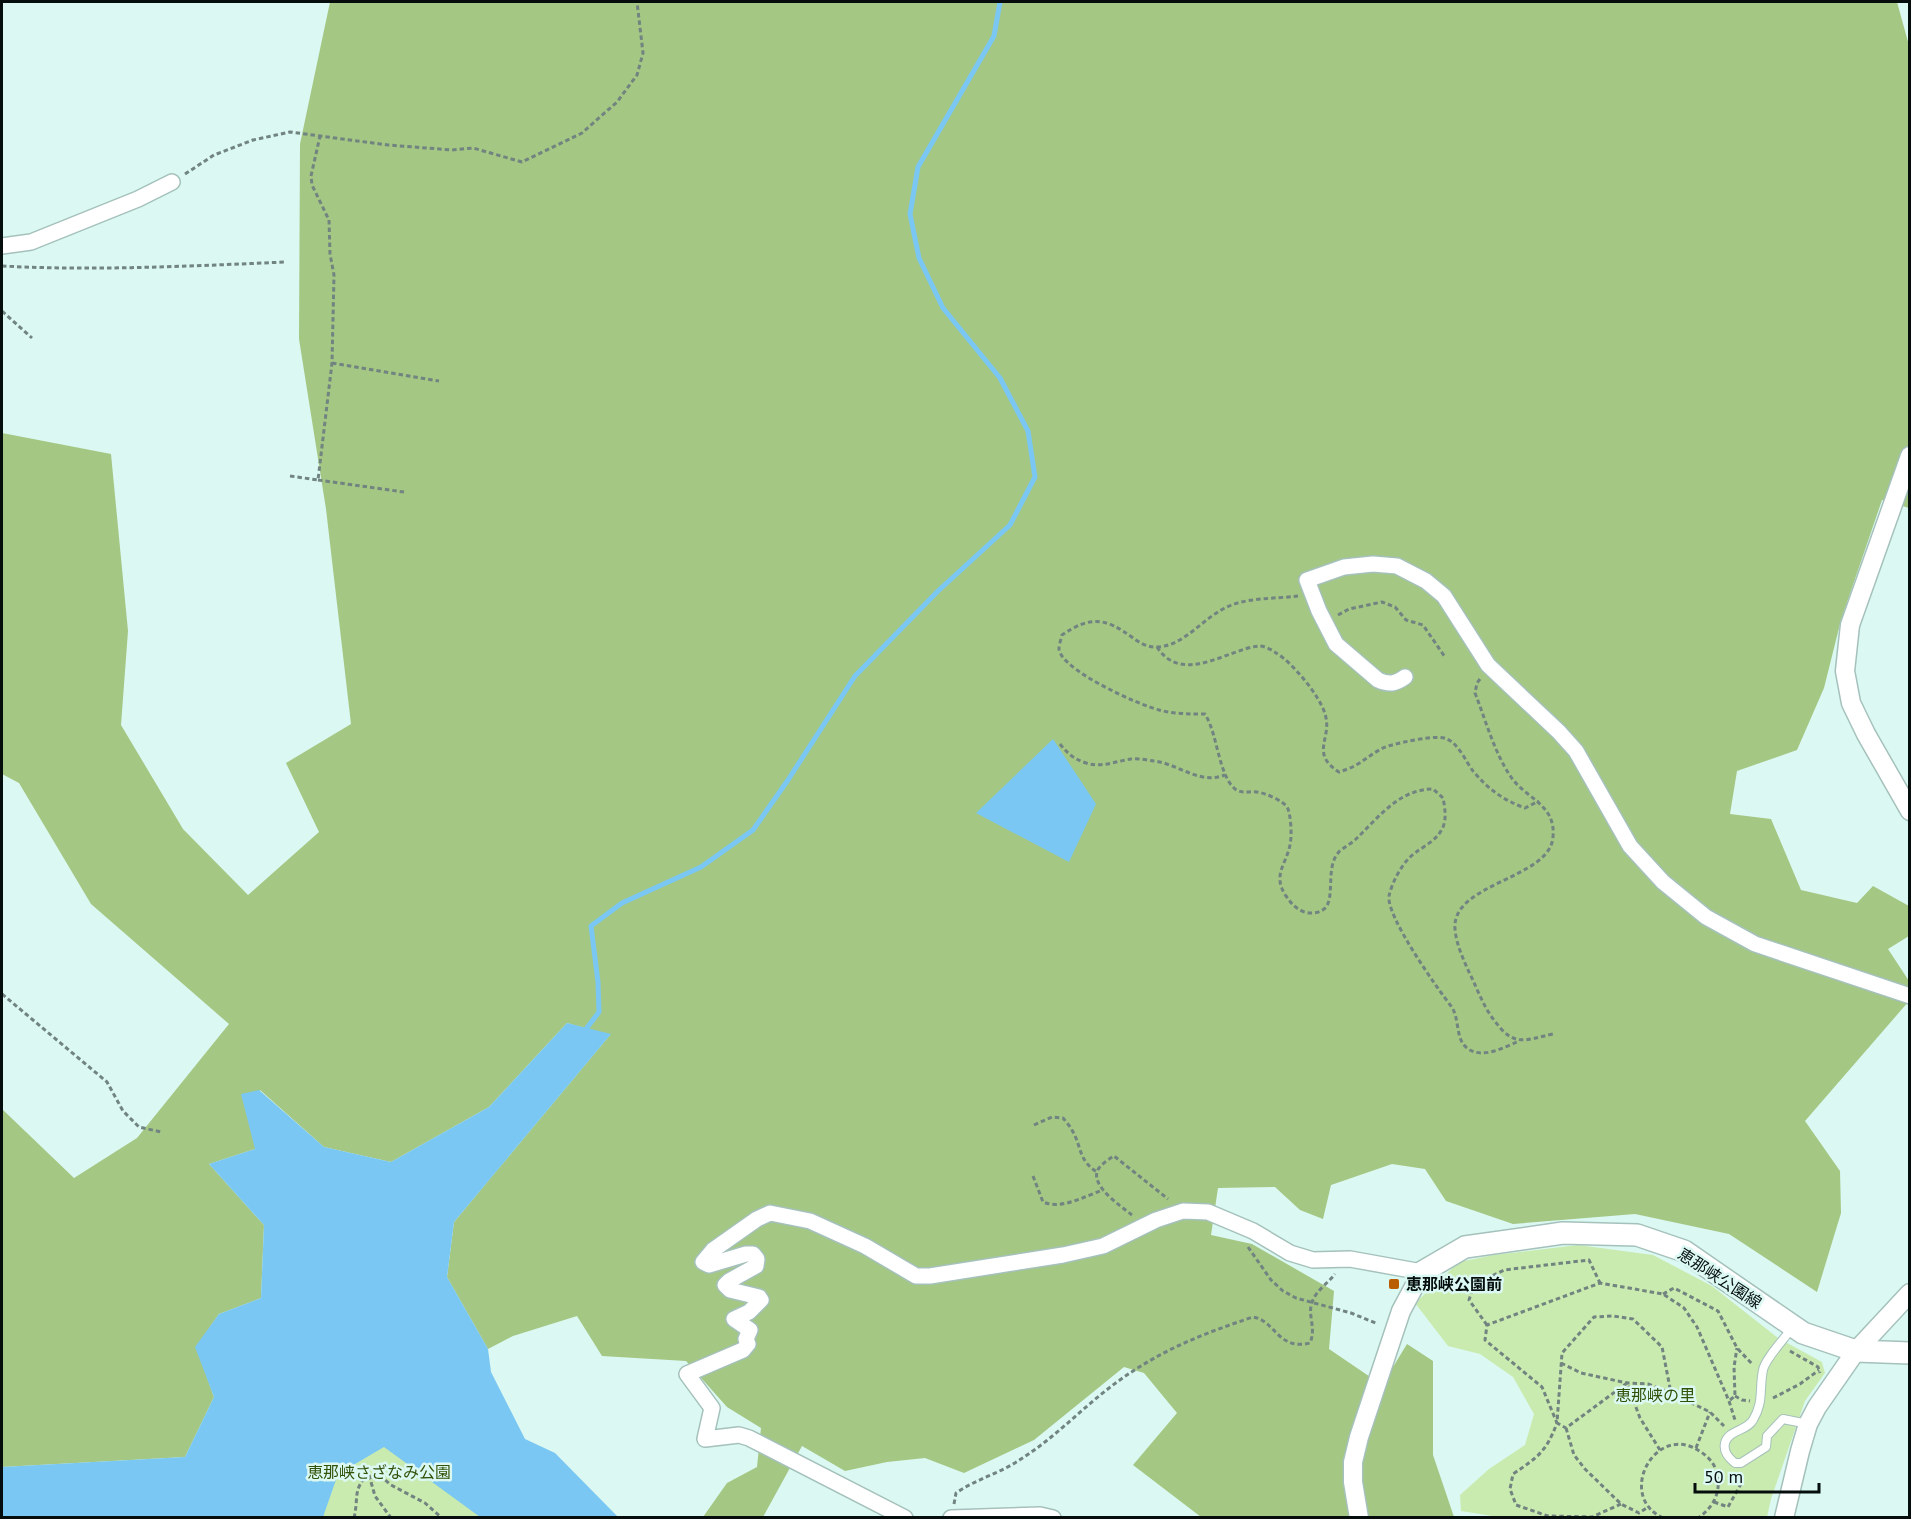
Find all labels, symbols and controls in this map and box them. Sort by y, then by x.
street label: 恵那峡公園線 [1674,1243,1766,1313]
place label: 恵那峡公園前 [1406,1274,1502,1294]
marker: 恵那峡公園前 [1387,1277,1401,1291]
park label: 恵那峡の里 [1615,1385,1695,1405]
scale bar [1695,1456,1820,1494]
park label: 恵那峡さざなみ公園 [307,1462,451,1482]
text: 50 m [1704,1465,1743,1488]

